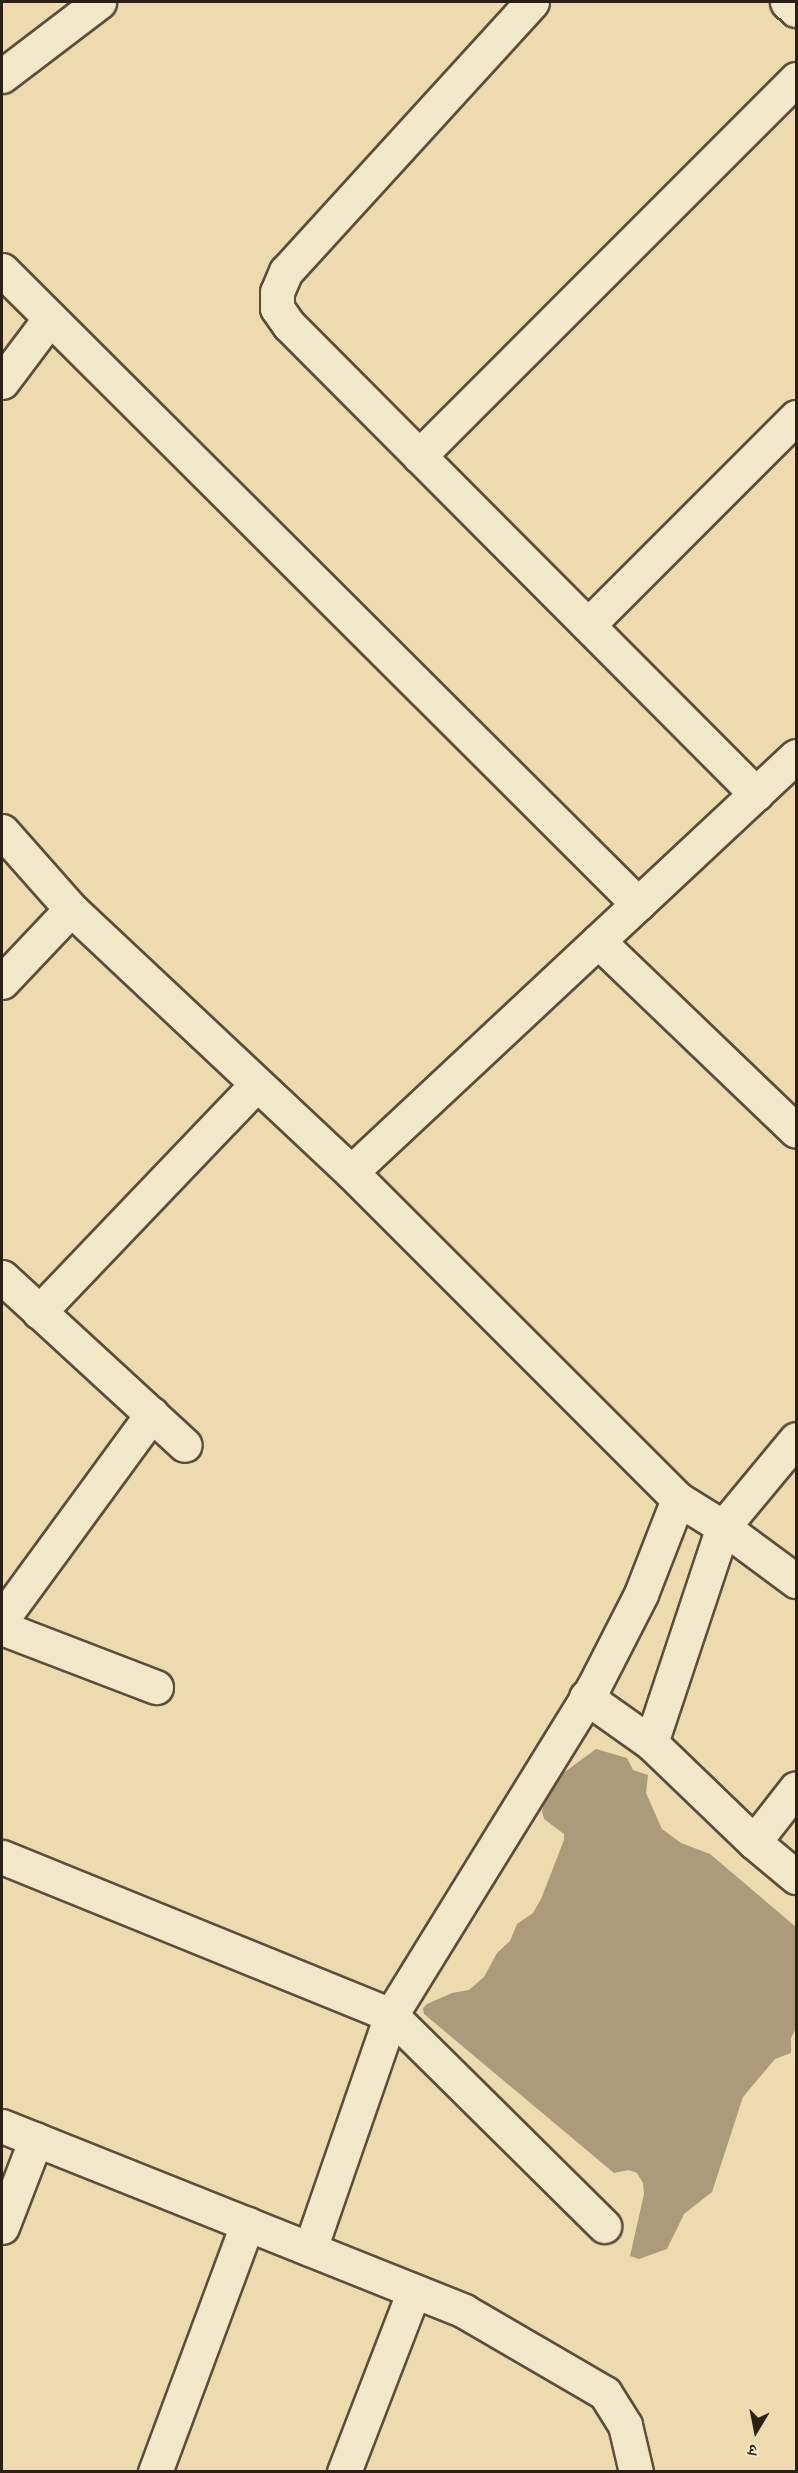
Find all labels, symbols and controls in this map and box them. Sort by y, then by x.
north arrow [726,2401,786,2461]
text: उ [747,2438,759,2459]

